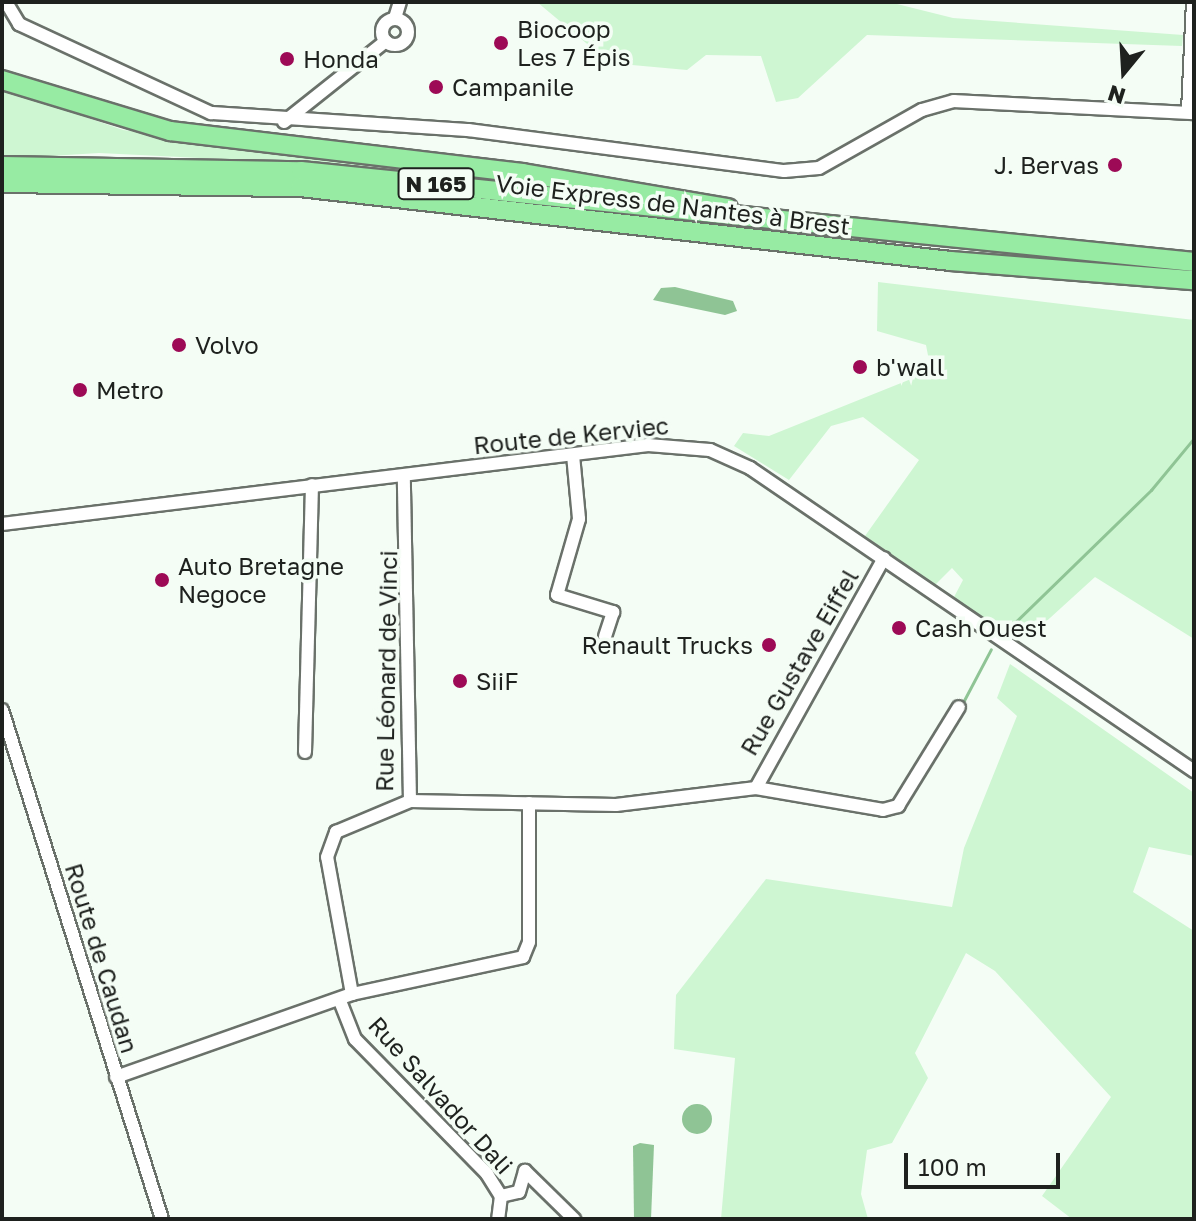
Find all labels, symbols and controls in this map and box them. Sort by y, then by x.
place label: Biocoop Les 7 Épis [517,15,630,71]
north arrow [1084,32,1164,112]
marker: Biocoop Les 7 Épis [492,34,510,52]
place label: Honda [303,45,379,73]
marker: Honda [278,50,296,68]
place label: Campanile [452,73,574,101]
marker: Campanile [427,78,445,96]
text: N [1104,80,1129,111]
place label: J. Bervas [994,151,1099,179]
marker: J. Bervas [1106,156,1124,174]
road number: N 165 [396,166,476,202]
street label: Voie Express de Nantes à Brest [494,168,852,240]
place label: Volvo [195,331,259,359]
marker: Volvo [170,336,188,354]
place label: b'wall [876,353,944,381]
marker: b'wall [851,358,869,376]
place label: Metro [96,376,164,404]
marker: Metro [71,381,89,399]
street label: Route de Kerviec [472,410,670,460]
street label: Rue Léonard de Vinci [369,550,403,792]
place label: Auto Bretagne Negoce [178,552,344,608]
street label: Rue Gustave Eiffel [734,564,864,760]
marker: Auto Bretagne Negoce [153,571,171,589]
place label: Cash Ouest [915,614,1047,642]
marker: Cash Ouest [890,619,908,637]
place label: Renault Trucks [581,631,753,659]
marker: Renault Trucks [760,636,778,654]
place label: SiiF [476,667,519,695]
marker: SiiF [451,672,469,690]
street label: Route de Caudan [59,860,145,1056]
street label: Rue Salvador Dali [363,1010,519,1180]
scale bar [908,1137,1064,1187]
text: 100 m [918,1152,987,1181]

